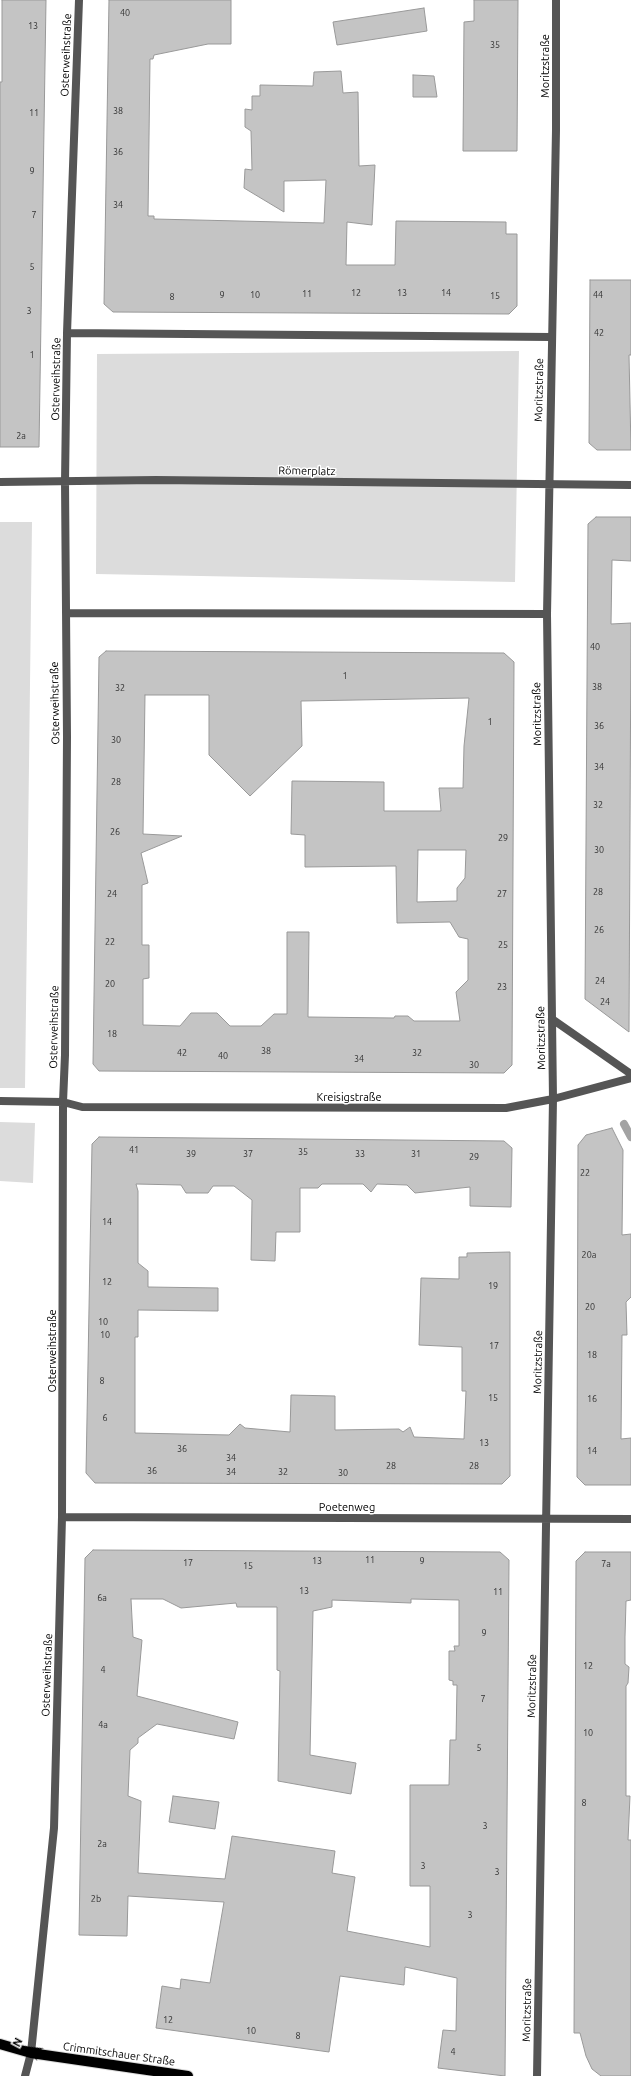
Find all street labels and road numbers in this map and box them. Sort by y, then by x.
street label: Osterweihstraße [58,13,74,97]
street label: Moritzstraße [538,34,552,98]
street label: Osterweihstraße [49,337,63,421]
street label: Moritzstraße [532,358,546,422]
street label: Römerplatz [278,464,336,478]
street label: Osterweihstraße [48,661,62,745]
street label: Moritzstraße [530,682,544,746]
street label: Osterweihstraße [47,985,61,1069]
street label: Moritzstraße [534,1006,548,1070]
street label: Kreisigstraße [317,1090,381,1104]
street label: Osterweihstraße [45,1309,59,1393]
street label: Moritzstraße [531,1330,545,1394]
street label: Poetenweg [319,1500,375,1514]
street label: Osterweihstraße [39,1633,55,1717]
street label: Moritzstraße [525,1654,539,1718]
street label: Moritzstraße [520,1978,534,2042]
street label: Crimmitschauer Straße [62,2040,176,2068]

